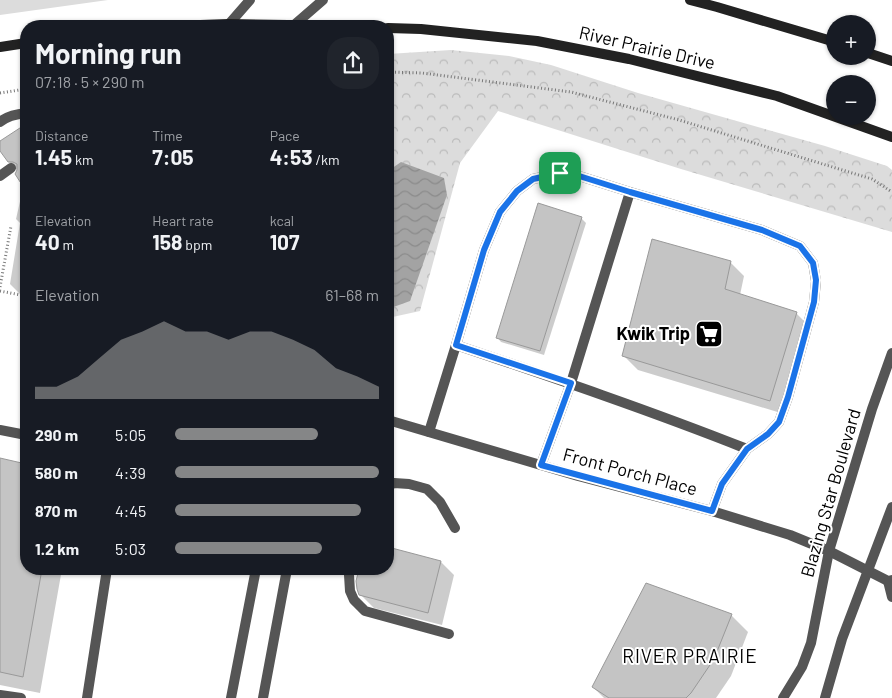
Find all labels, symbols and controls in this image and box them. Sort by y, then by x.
map controls [826,15,876,125]
button: + [826,15,876,65]
street label: River Prairie Drive [577,21,717,73]
text: Morning run [35,36,182,70]
button: share [327,37,379,89]
text: 07:18 · 5 × 290 m [35,72,145,91]
button: − [826,75,876,125]
text: Distance [35,127,88,144]
text: Time [152,127,183,144]
text: Pace [270,127,300,144]
text: 1.45 [35,144,72,169]
text: 7:05 [152,144,194,169]
text: 4:53 [270,144,313,169]
text: km [72,151,94,168]
text: /km [313,151,340,168]
pin [539,152,581,194]
icon: arrive [546,159,574,187]
text: Elevation [35,212,91,229]
text: Heart rate [152,212,214,229]
text: kcal [270,212,294,229]
text: 40 [35,229,60,254]
text: 158 [152,229,182,254]
text: 107 [270,229,299,254]
text: m [60,236,74,253]
text: bpm [182,236,212,253]
text: Elevation [35,285,99,304]
text: 61–68 m [325,285,379,304]
supermarket icon: Kwik Trip [694,319,724,349]
place label: Kwik Trip [617,322,690,344]
street label: Blazing Star Boulevard [795,406,865,580]
text: 290 m [35,425,78,444]
text: 5:05 [115,425,146,444]
street label: Front Porch Place [561,443,700,500]
text: 580 m [35,463,78,482]
text: 4:39 [115,463,146,482]
text: 870 m [35,501,77,520]
text: 4:45 [115,501,146,520]
text: 1.2 km [35,539,79,558]
text: 5:03 [115,539,146,558]
district label: RIVER PRAIRIE [622,644,758,667]

